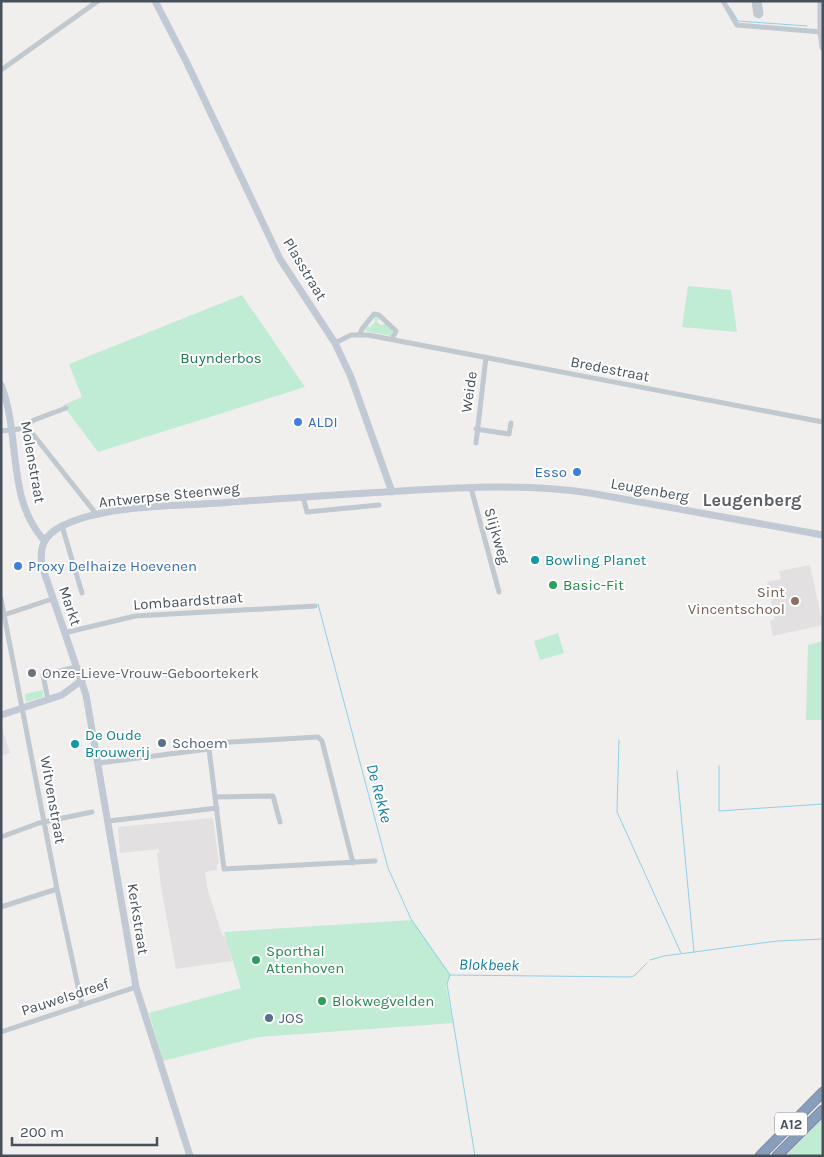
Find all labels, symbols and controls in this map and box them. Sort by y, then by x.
street label: Plasstraat [279,234,331,304]
park label: Buynderbos [180,349,262,367]
street label: Bredestraat [569,353,651,386]
street label: Weide [457,370,481,414]
place label: ALDI [308,413,338,431]
marker: ALDI [292,416,304,428]
street label: Molenstraat [17,420,49,505]
place label: Esso [535,463,567,481]
marker: Esso [571,466,583,478]
street label: Leugenberg [609,474,691,506]
street label: Antwerpse Steenweg [98,479,241,511]
district label: Leugenberg [703,489,802,511]
street label: Slijkweg [480,506,514,567]
place label: Bowling Planet [545,551,647,569]
marker: Bowling Planet [529,554,541,566]
place label: Proxy Delhaize Hoevenen [28,557,197,575]
marker: Proxy Delhaize Hoevenen [12,560,24,572]
place label: Basic-Fit [563,576,624,594]
marker: Basic-Fit [547,579,559,591]
place label: Sint Vincentschool [688,583,785,618]
street label: Markt [55,584,85,628]
street label: Lombaardstraat [132,588,244,614]
marker: Sint Vincentschool [789,595,801,607]
place label: Onze-Lieve-Vrouw-Geboortekerk [42,664,259,682]
marker: Onze-Lieve-Vrouw-Geboortekerk [26,667,38,679]
place label: De Oude Brouwerij [85,726,150,761]
place label: Schoem [172,734,228,752]
marker: Schoem [156,737,168,749]
marker: De Oude Brouwerij [69,738,81,750]
street label: Witvenstraat [36,755,70,846]
water label: De Rekke [363,762,397,825]
street label: Kerkstraat [123,882,153,956]
place label: Sporthal Attenhoven [266,942,344,977]
marker: Sporthal Attenhoven [250,954,262,966]
water label: Blokbeek [459,954,520,975]
street label: Pauwelsdreef [19,974,112,1020]
place label: Blokwegvelden [332,992,434,1010]
marker: Blokwegvelden [316,995,328,1007]
place label: JOS [279,1009,304,1027]
marker: JOS [263,1012,275,1024]
road number: A12 [775,1112,807,1136]
scale bar [12,1114,158,1146]
text: 200 m [20,1123,64,1141]

